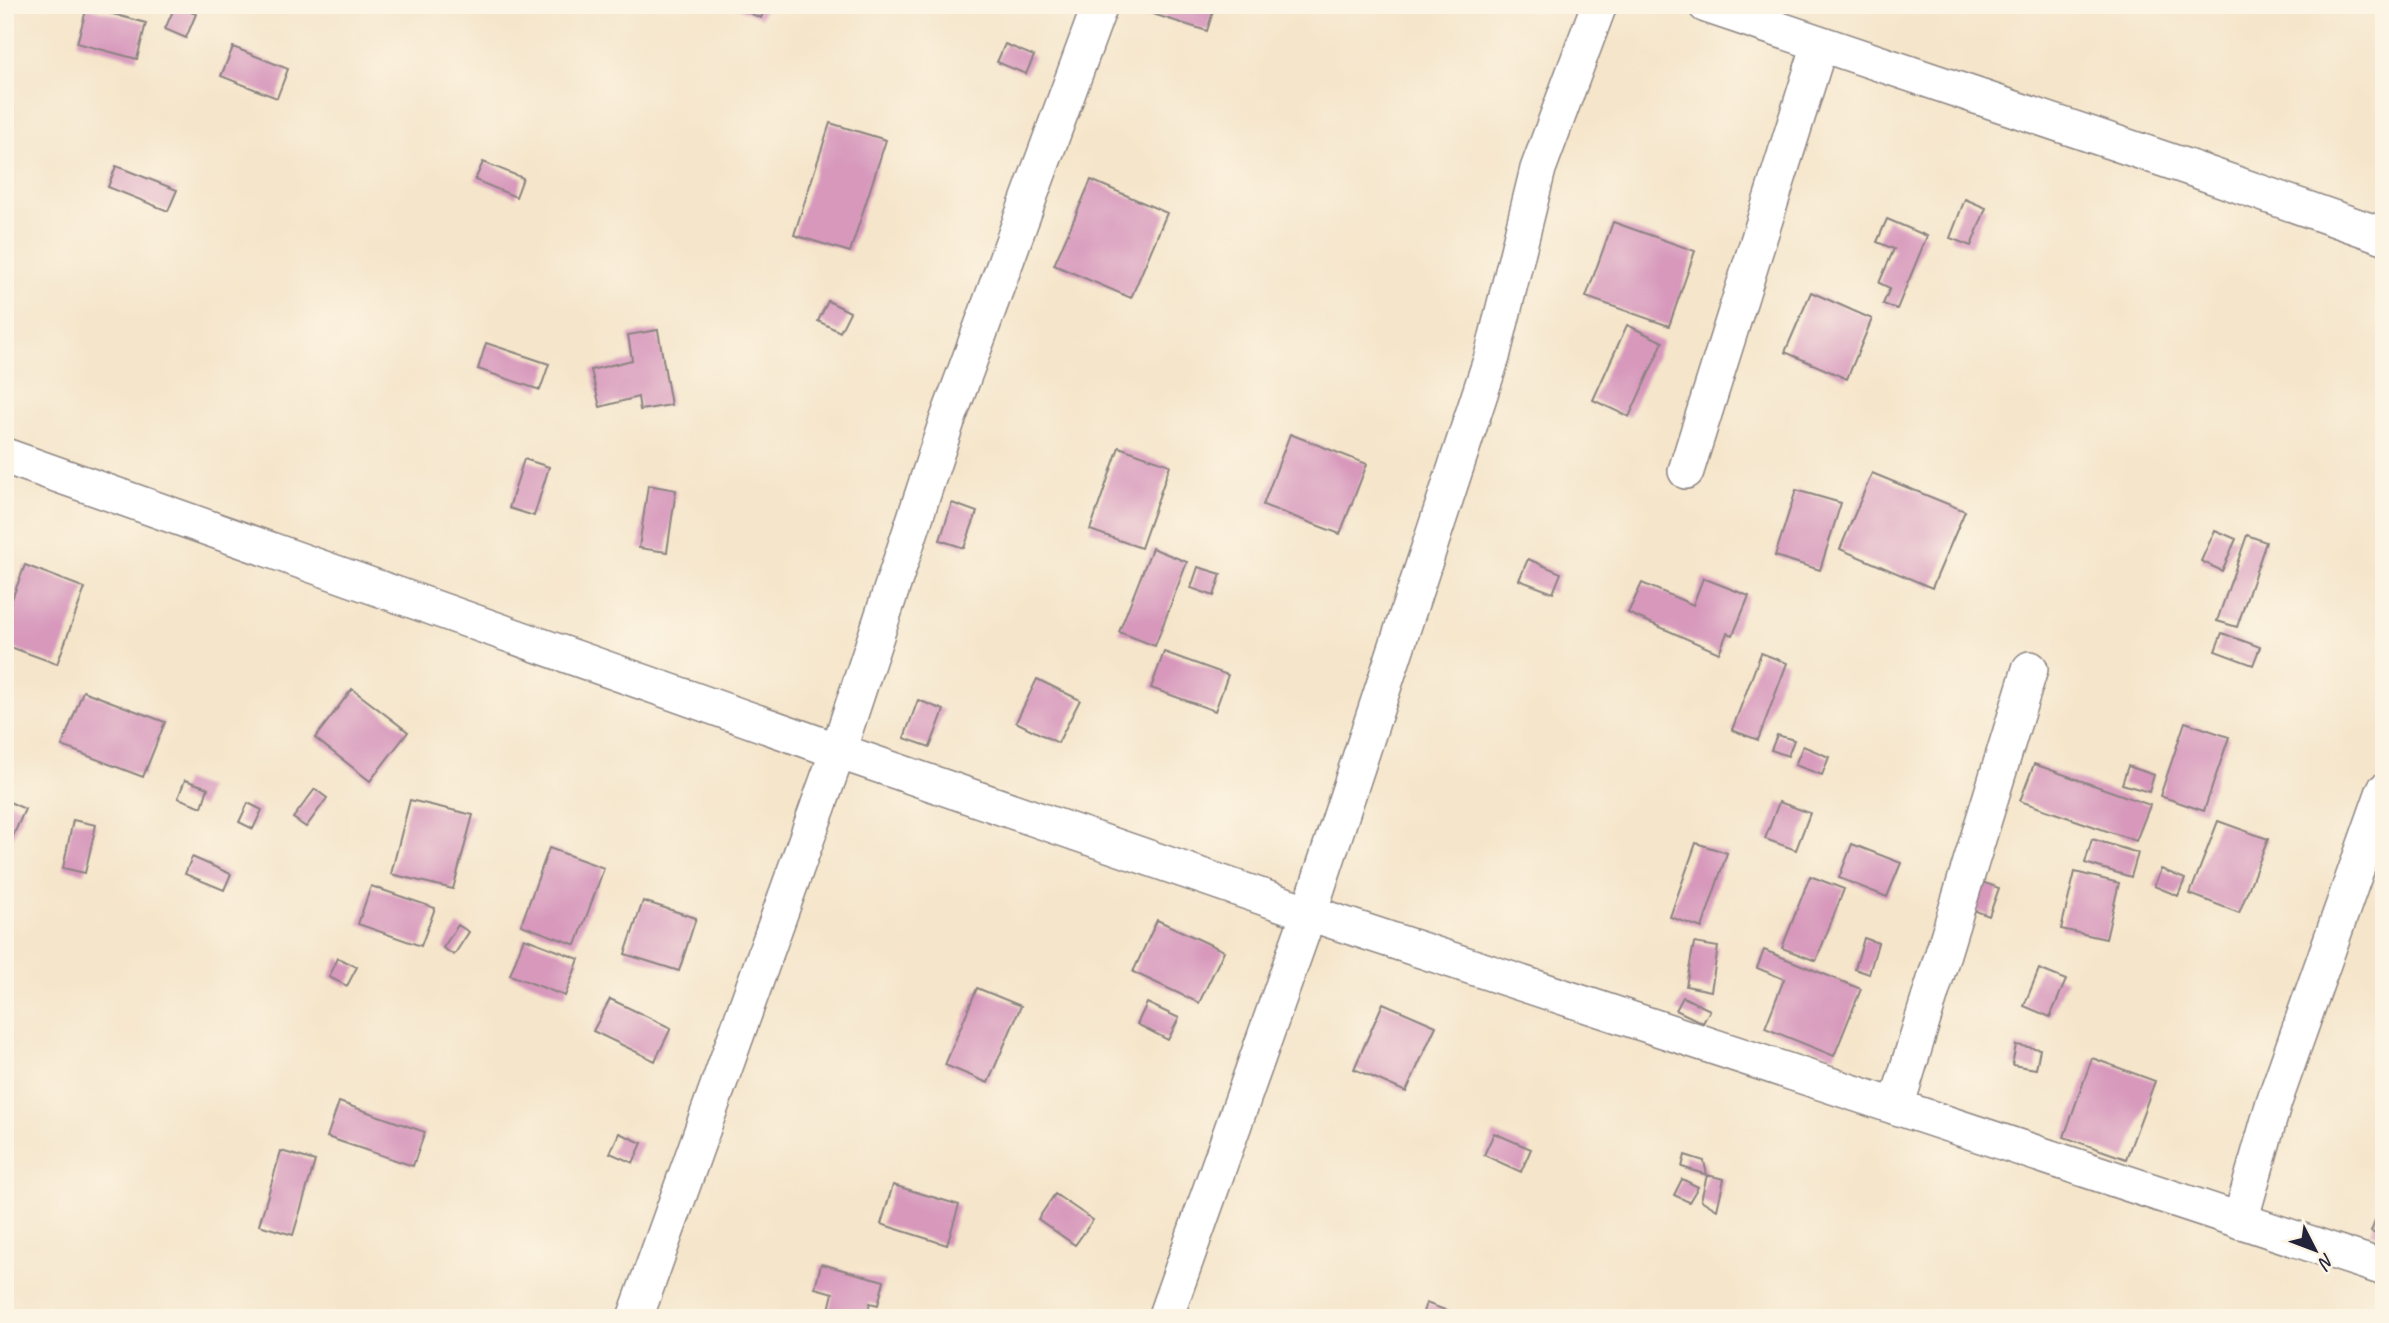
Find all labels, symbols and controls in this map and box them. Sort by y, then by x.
north arrow [2280,1214,2350,1284]
text: N [2312,1248,2340,1276]

